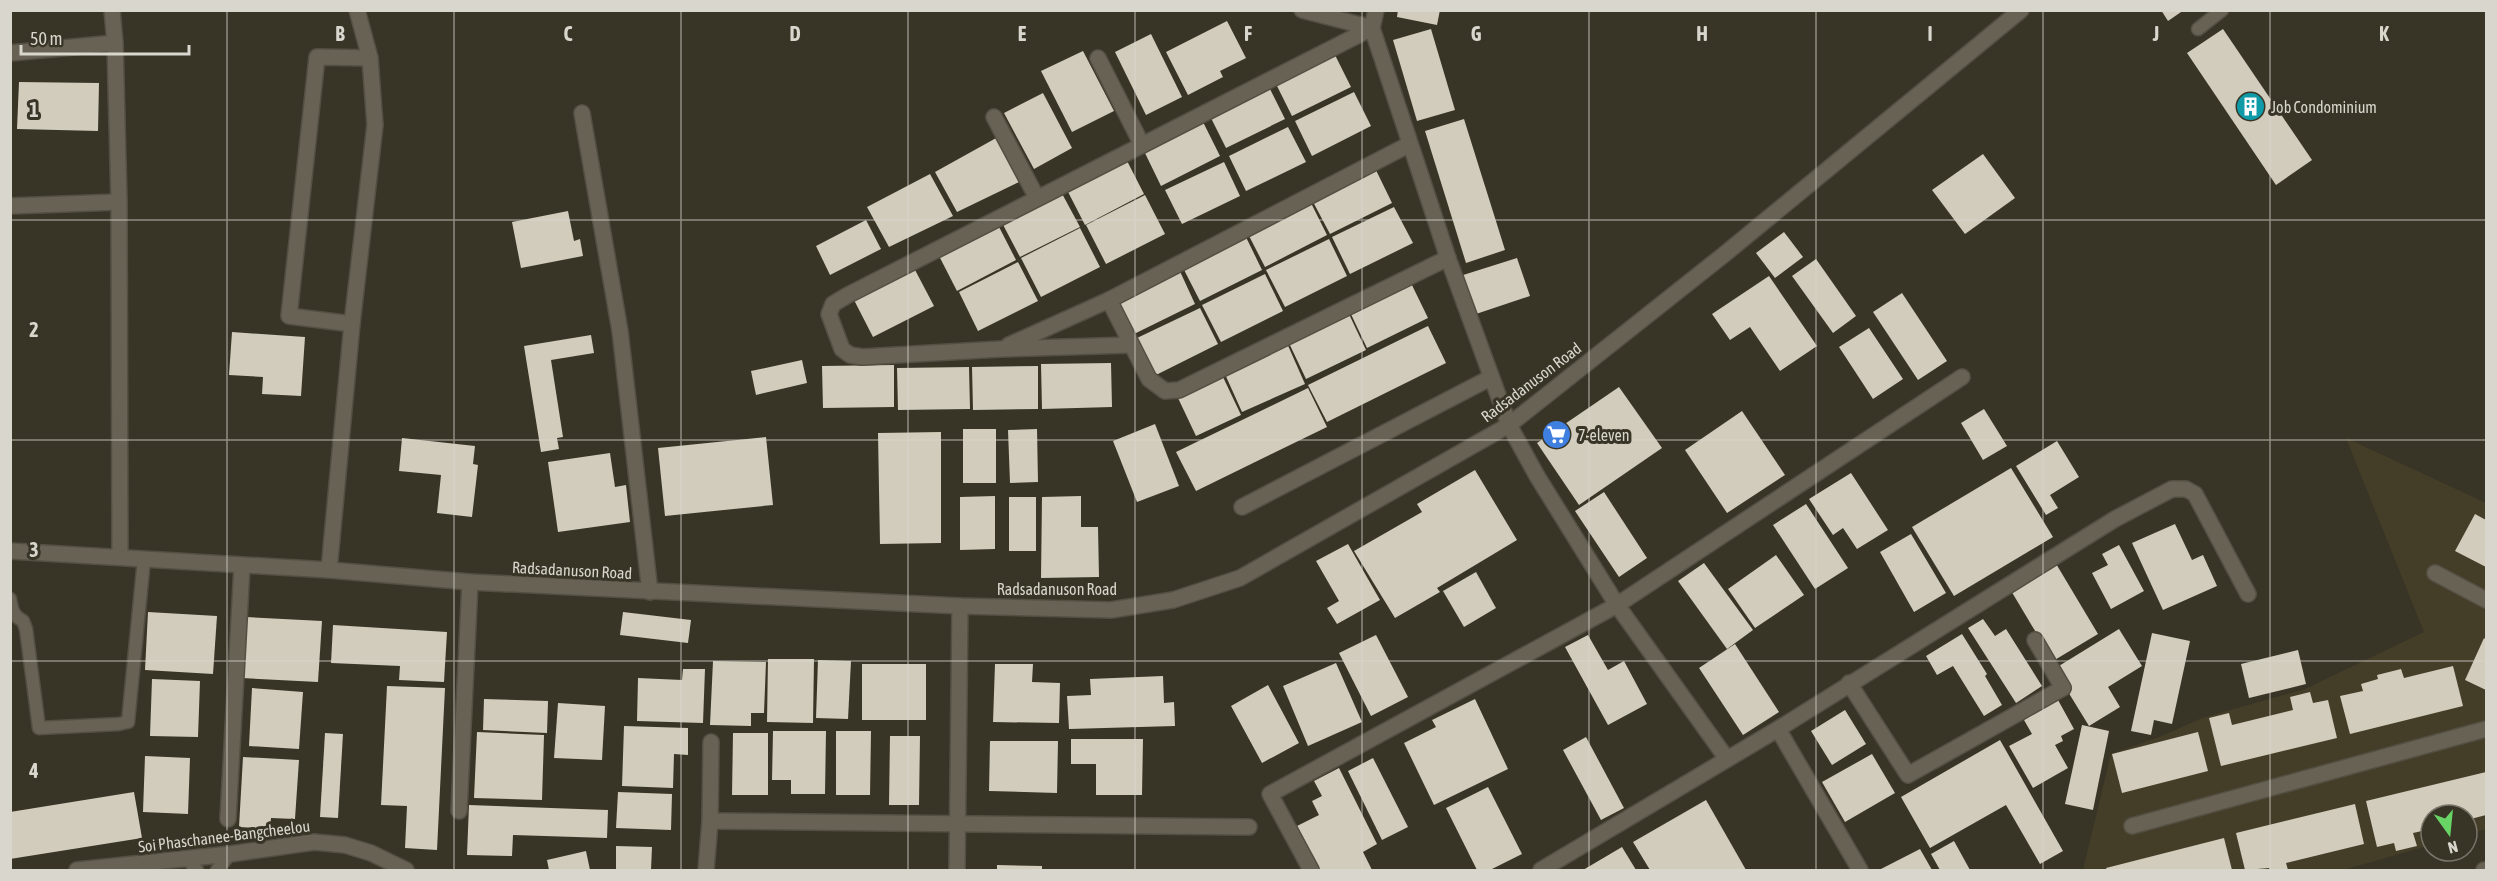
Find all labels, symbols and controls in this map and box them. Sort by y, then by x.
scale bar [21,18,189,56]
text: B [335,22,345,45]
text: C [564,22,573,45]
text: D [789,22,801,45]
text: E [1018,22,1027,45]
text: F [1244,22,1252,45]
text: G [1471,22,1482,45]
text: H [1696,22,1708,45]
text: I [1927,22,1933,45]
text: J [2152,22,2159,45]
text: K [2379,22,2389,45]
text: 50 m [30,28,62,49]
building icon: Job Condominium [2234,91,2266,123]
text: 1 [29,98,39,121]
place label: Job Condominium [2271,98,2377,116]
text: 2 [29,318,39,341]
street label: Radsadanuson Road [1478,339,1584,425]
supermarket icon: 7-eleven [1541,419,1573,451]
place label: 7-eleven [1578,426,1629,444]
text: 3 [29,538,39,561]
street label: Radsadanuson Road [511,558,633,582]
street label: Radsadanuson Road [997,580,1117,598]
text: 4 [28,759,39,782]
north arrow [2419,803,2479,863]
street label: Soi Phaschanee-Bangcheelou [137,817,311,856]
text: N [2446,838,2460,857]

